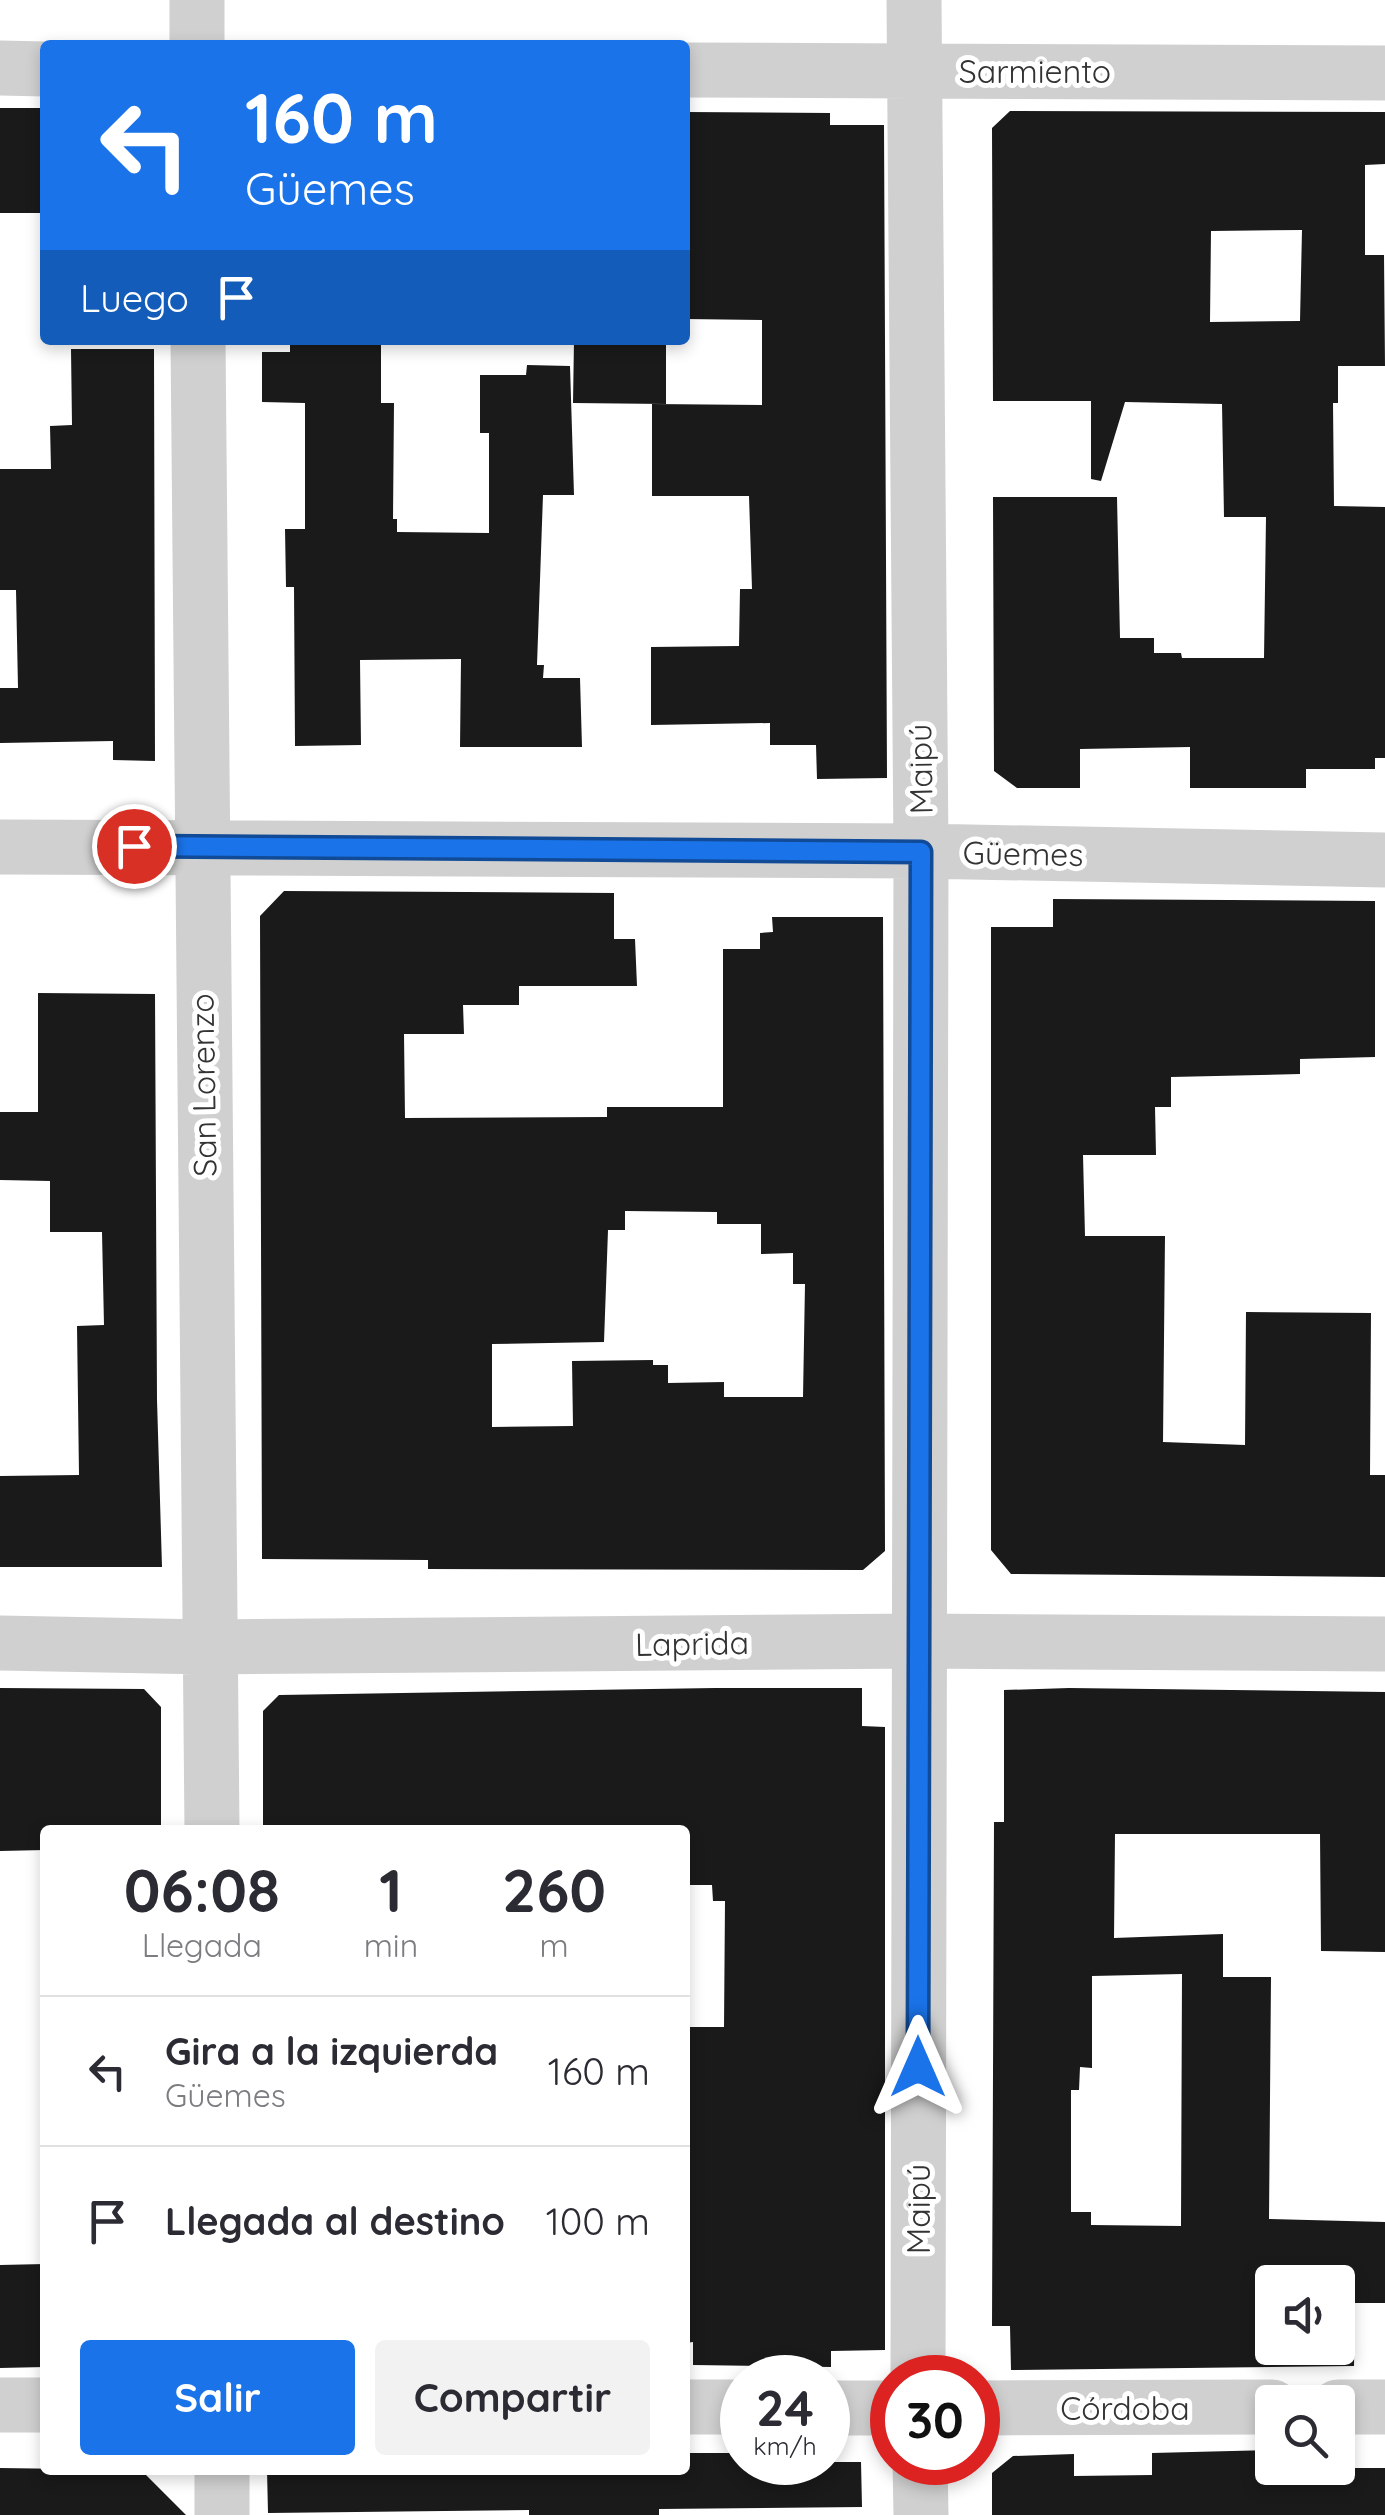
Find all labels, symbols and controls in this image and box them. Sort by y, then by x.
street label: Sarmiento [959,51,1111,91]
text: 160 m [245,73,438,161]
icon: left [80,80,210,210]
text: Güemes [245,160,415,216]
icon: arrive [209,270,264,325]
text: Luego [80,274,189,322]
street label: Maipú [899,724,941,814]
pin [92,804,177,889]
icon: arrive [107,819,162,874]
street label: Güemes [962,832,1084,874]
street label: San Lorenzo [181,993,225,1177]
street label: Laprida [635,1622,749,1664]
text: 06:08 [124,1852,280,1927]
text: 1 [379,1852,403,1927]
text: 260 [502,1852,606,1927]
text: Llegada [142,1925,262,1965]
text: min [364,1925,418,1965]
text: m [539,1925,569,1965]
position arrow [866,2015,970,2119]
text: Gira a la izquierda [165,2027,498,2075]
icon: left [80,2044,135,2099]
text: 160 m [548,2047,650,2095]
text: Güemes [165,2075,286,2115]
street label: Maipú [898,2164,938,2254]
icon: arrive [80,2194,135,2249]
text: Llegada al destino [165,2197,505,2245]
text: 100 m [546,2197,650,2245]
map controls [1255,2265,1355,2485]
button: sound [1255,2265,1355,2365]
button: Salir [80,2340,355,2455]
button: Compartir [375,2340,650,2455]
speed limit sign: 30 [870,2355,1000,2485]
text: 24 [756,2376,814,2439]
button: search [1255,2385,1355,2485]
street label: Córdoba [1060,2388,1190,2428]
text: km/h [753,2430,817,2461]

